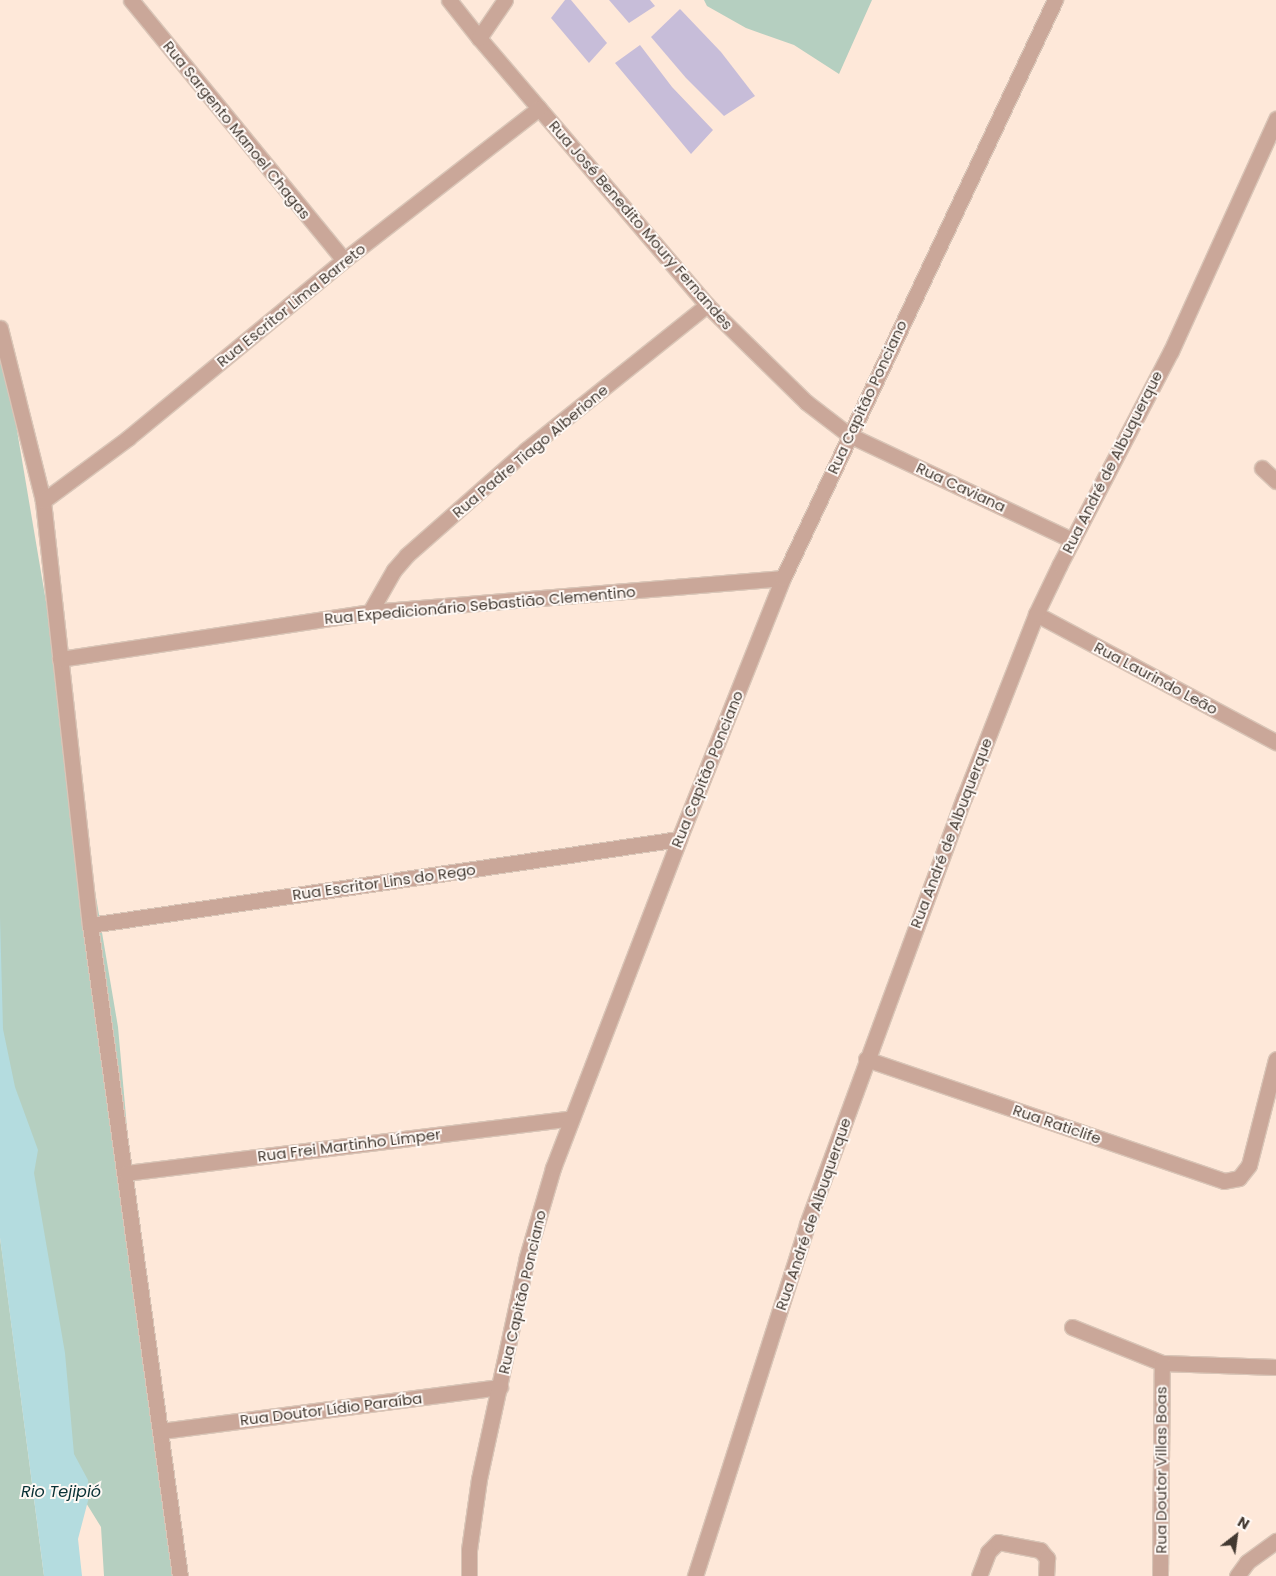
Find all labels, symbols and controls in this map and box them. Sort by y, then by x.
street label: Rua Sargento Manoel Chagas [159,37,315,223]
street label: Rua José Benedito Moury Fernandes [545,117,737,333]
street label: Rua Escritor Lima Barreto [213,239,369,371]
street label: Rua Capitão Ponciano [823,317,911,477]
street label: Rua André de Albuquerque [1058,368,1166,556]
street label: Rua Padre Tiago Alberione [449,381,611,521]
street label: Rua Caviana [913,458,1009,516]
street label: Rua Expedicionário Sebastião Clementino [324,582,636,628]
street label: Rua Laurindo Leão [1091,638,1221,718]
street label: Rua Capitão Ponciano [667,688,747,850]
street label: Rua André de Albuquerque [906,735,996,931]
street label: Rua Escritor Lins do Rego [291,860,477,904]
street label: Rua Raticlife [1011,1101,1103,1147]
street label: Rua André de Albuquerque [772,1115,854,1313]
street label: Rua Frei Martinho Límper [256,1125,442,1165]
street label: Rua Capitão Ponciano [494,1208,550,1376]
street label: Rua Doutor Villas Boas [1152,1386,1170,1554]
street label: Rua Doutor Lídio Paraíba [239,1389,423,1429]
water label: Rio Tejipió [21,1482,101,1502]
north arrow [1211,1511,1261,1561]
text: N [1234,1512,1253,1534]

